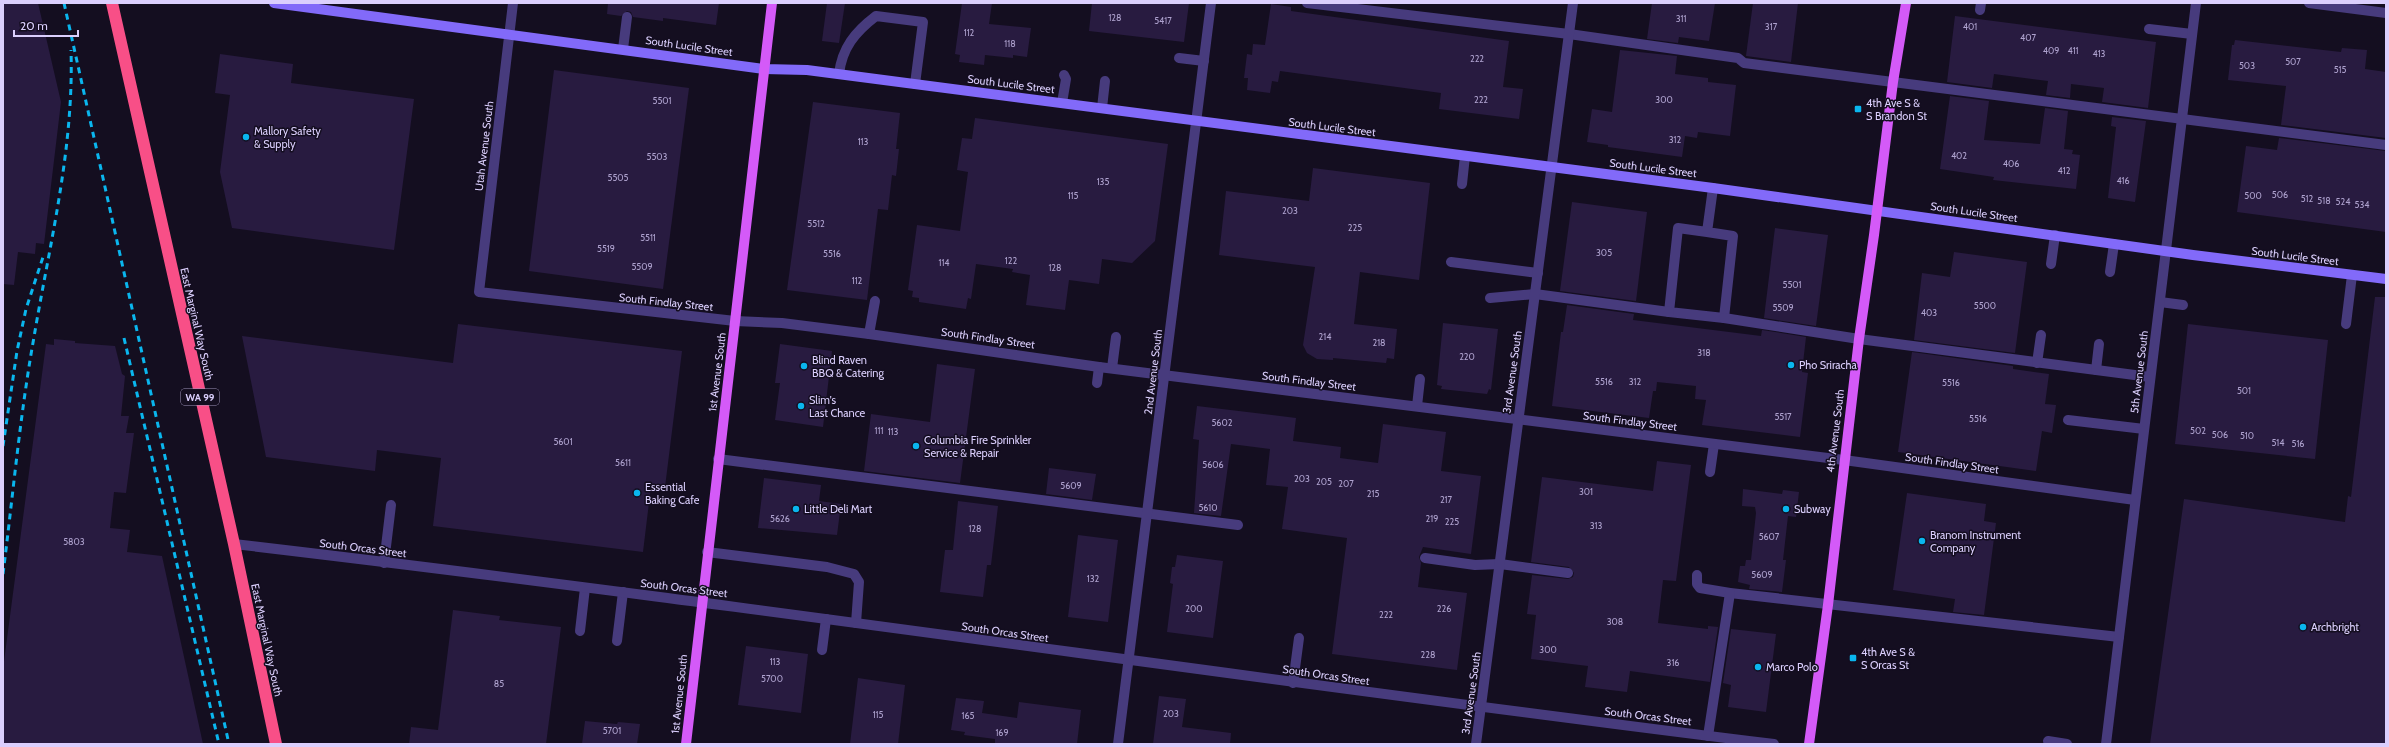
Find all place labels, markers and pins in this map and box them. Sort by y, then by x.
place label: 4th Ave S & S Brandon St [1866,96,1927,123]
marker: 4th Ave S & S Brandon St [1853,104,1863,114]
place label: Mallory Safety & Supply [254,124,321,151]
marker: Mallory Safety & Supply [241,132,251,142]
place label: Blind Raven BBQ & Catering [812,353,884,380]
place label: Pho Sriracha [1799,358,1858,372]
marker: Pho Sriracha [1786,360,1796,370]
marker: Blind Raven BBQ & Catering [799,361,809,371]
place label: Slim's Last Chance [809,393,866,420]
marker: Slim's Last Chance [796,401,806,411]
place label: Columbia Fire Sprinkler Service & Repair [924,433,1032,460]
marker: Columbia Fire Sprinkler Service & Repair [911,441,921,451]
place label: Essential Baking Cafe [645,480,700,507]
marker: Essential Baking Cafe [632,488,642,498]
place label: Little Deli Mart [804,502,872,516]
place label: Subway [1794,502,1831,516]
marker: Little Deli Mart [791,504,801,514]
marker: Subway [1781,504,1791,514]
place label: Branom Instrument Company [1930,528,2021,555]
marker: Branom Instrument Company [1917,536,1927,546]
place label: Archbright [2311,620,2359,634]
marker: Archbright [2298,622,2308,632]
place label: 4th Ave S & S Orcas St [1861,645,1915,672]
marker: 4th Ave S & S Orcas St [1848,653,1858,663]
place label: Marco Polo [1766,660,1818,674]
marker: Marco Polo [1753,662,1763,672]

